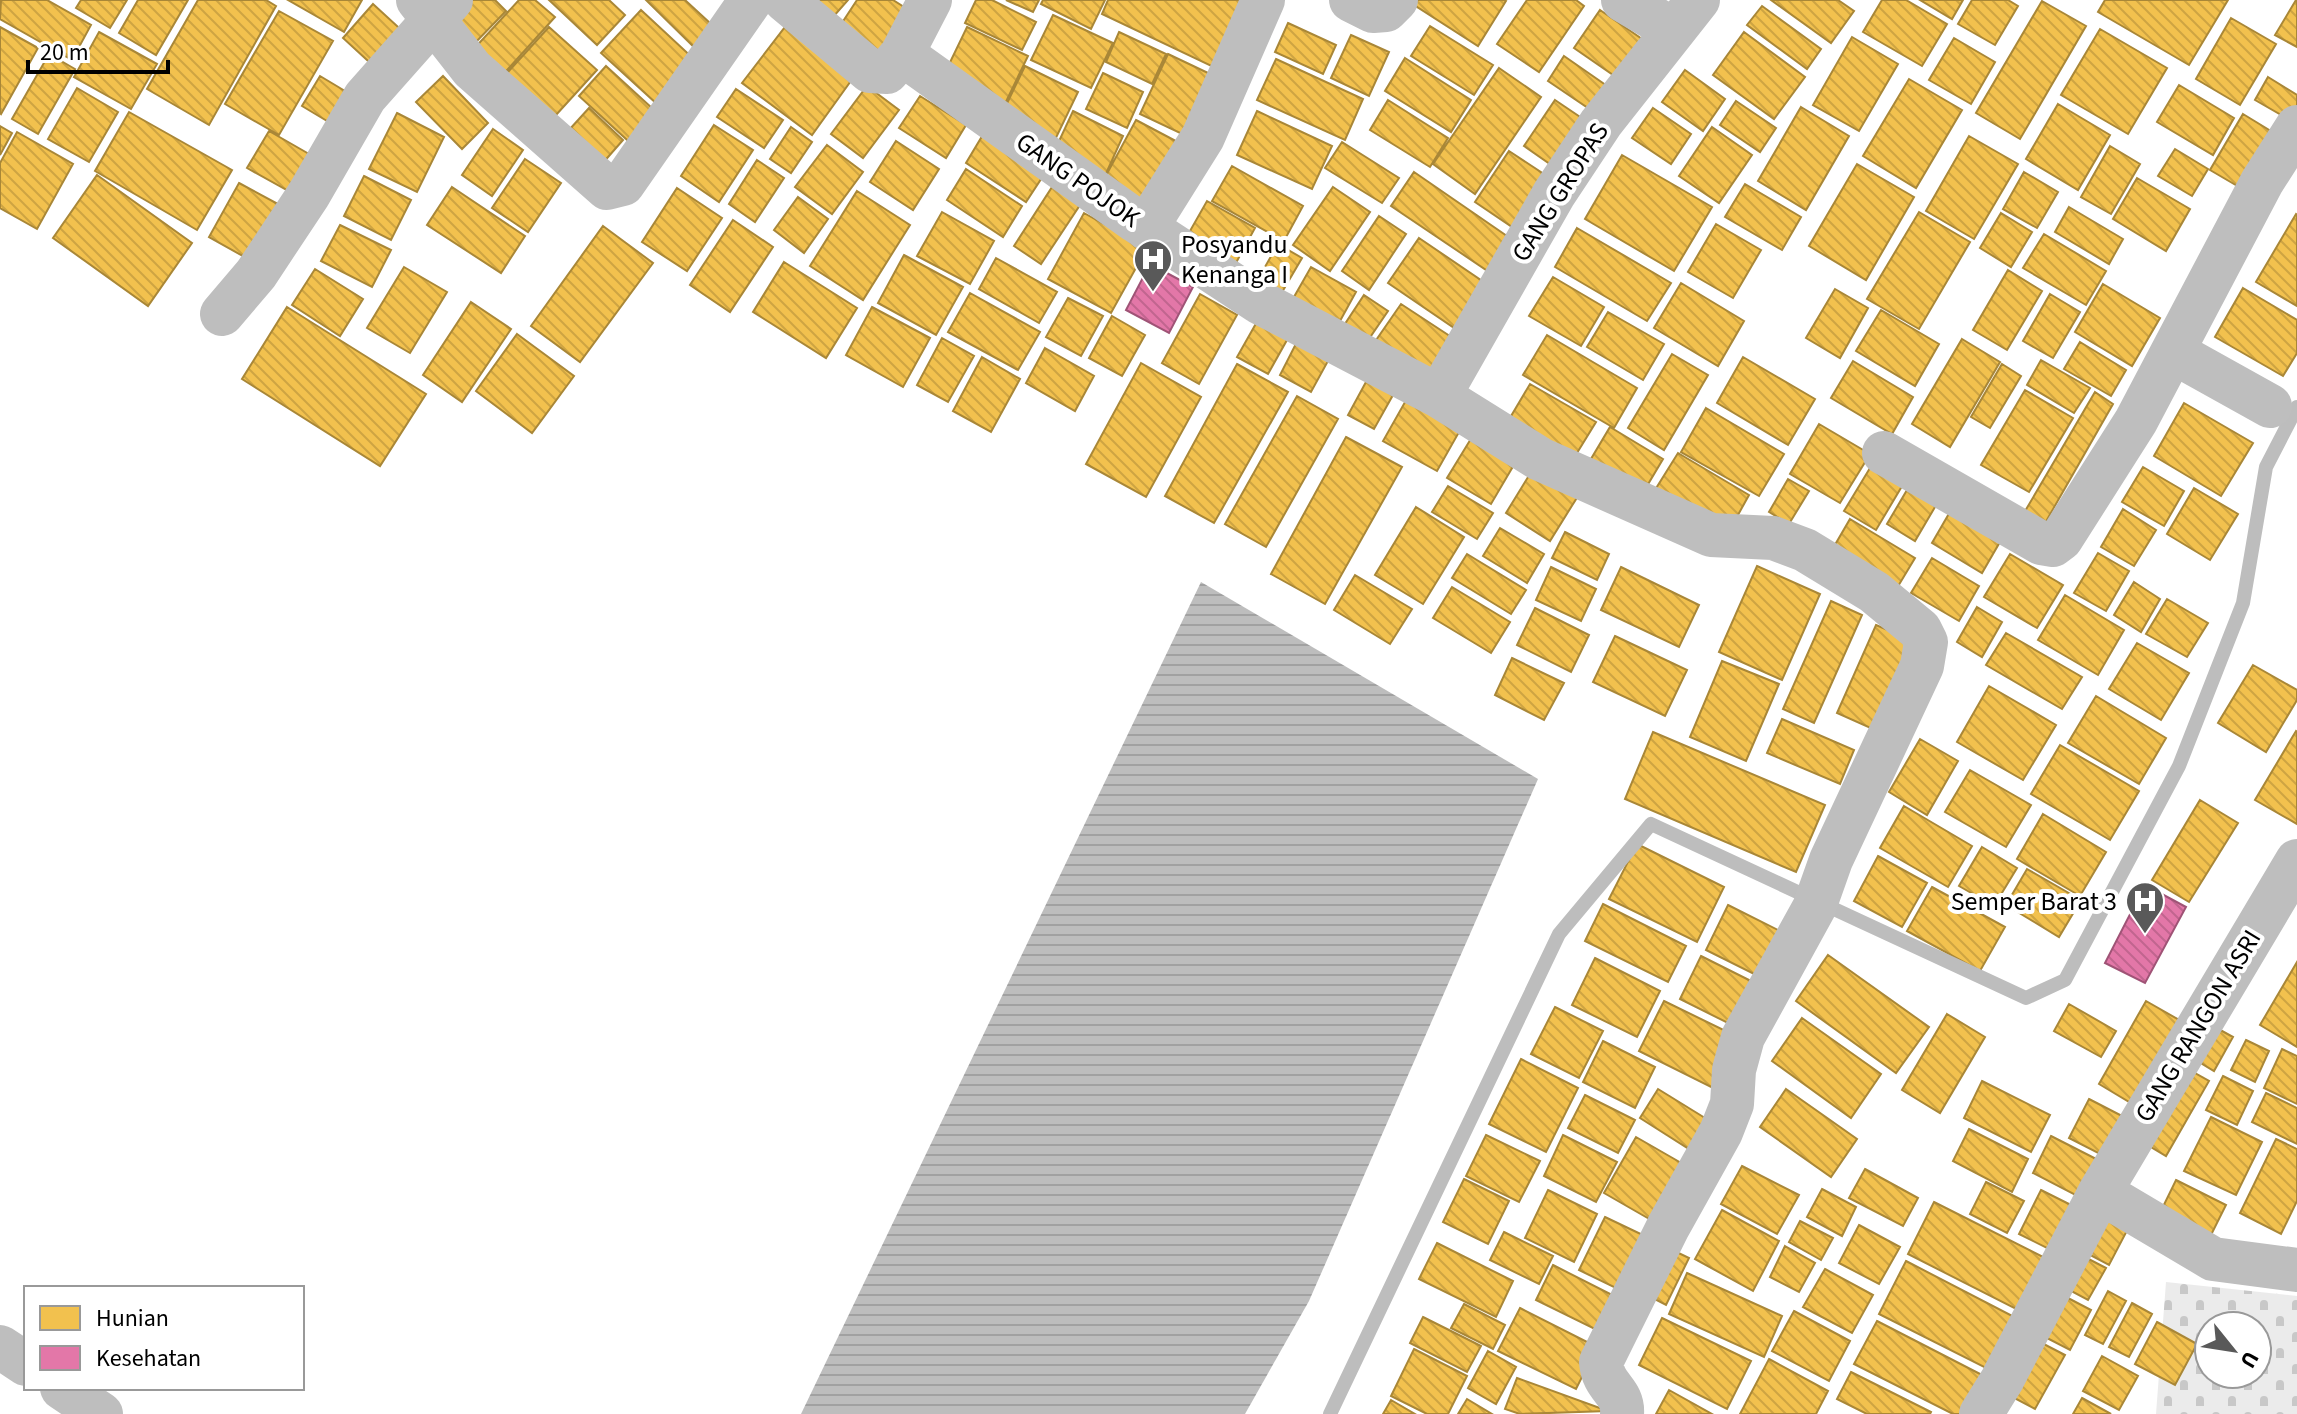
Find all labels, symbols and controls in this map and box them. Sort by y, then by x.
scale bar [28,24,168,74]
text: 20 m [40,35,89,70]
street label: GANG GROPAS [1503,115,1617,269]
street label: GANG POJOK [1008,124,1148,236]
place label: Posyandu Kenanga I [1181,226,1288,293]
hospital icon: Posyandu Kenanga I [1132,238,1174,293]
hospital icon: Semper Barat 3 [2124,880,2166,935]
place label: Semper Barat 3 [1951,883,2117,920]
street label: GANG RANGON ASRI [2126,923,2270,1129]
legend [24,1286,304,1390]
text: Hunian [96,1301,169,1336]
north arrow [2193,1310,2273,1390]
text: Kesehatan [96,1341,201,1376]
text: U [2232,1345,2267,1374]

